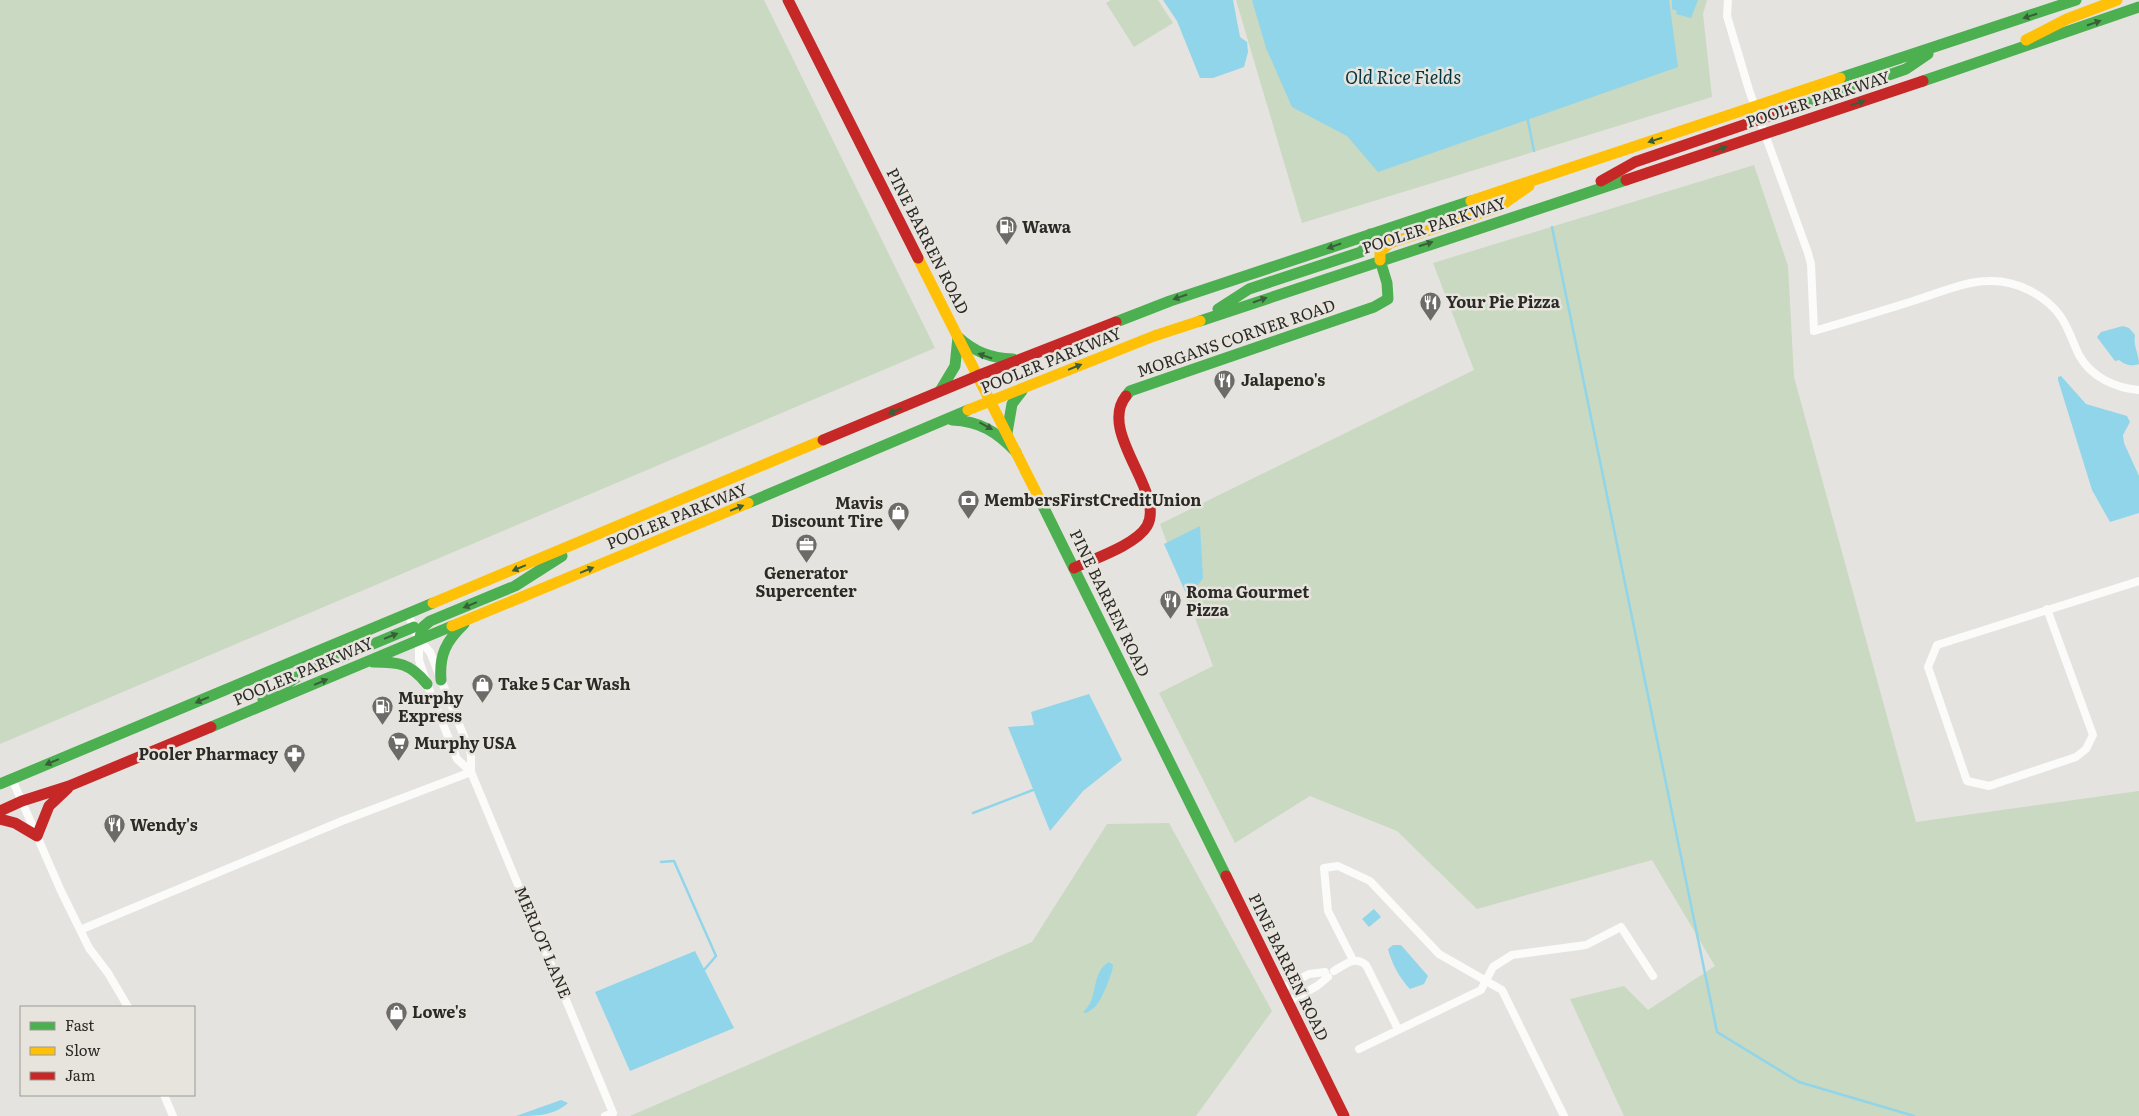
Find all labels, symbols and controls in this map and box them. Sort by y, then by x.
one-way arrow [2022,12,2037,20]
one-way arrow [2086,19,2101,26]
water label: Old Rice Fields [1345,63,1461,90]
street label: POOLER PARKWAY [1743,63,1893,133]
one-way arrow [1851,99,1866,106]
one-way arrow [1647,136,1662,144]
one-way arrow [1713,144,1728,152]
street label: PINE BARREN ROAD [882,163,976,318]
street label: POOLER PARKWAY [1359,189,1509,259]
place label: Wawa [1022,214,1072,238]
fuel station icon: Wawa [994,215,1018,246]
one-way arrow [1419,240,1434,248]
one-way arrow [1327,242,1342,250]
place label: Your Pie Pizza [1446,289,1561,313]
restaurant icon: Your Pie Pizza [1418,290,1442,321]
street label: MORGANS CORNER ROAD [1133,292,1338,382]
one-way arrow [1173,294,1188,302]
one-way arrow [1253,296,1268,304]
street label: POOLER PARKWAY [976,320,1125,398]
one-way arrow [978,352,993,359]
one-way arrow [1067,363,1082,371]
place label: Jalapeno's [1241,367,1325,391]
restaurant icon: Jalapeno's [1213,368,1237,399]
one-way arrow [888,407,902,415]
one-way arrow [979,422,992,431]
street label: POOLER PARKWAY [602,476,751,554]
place label: MembersFirstCreditUnion [984,487,1201,511]
bank icon: MembersFirstCreditUnion [956,488,980,519]
place label: Mavis Discount Tire [771,490,883,532]
shop icon: Mavis Discount Tire [887,500,911,531]
one-way arrow [730,504,745,512]
street label: PINE BARREN ROAD [1065,525,1157,680]
office icon: Generator Supercenter [794,532,818,563]
place label: Generator Supercenter [755,560,857,602]
one-way arrow [512,564,526,572]
one-way arrow [580,566,595,574]
place label: Roma Gourmet Pizza [1186,579,1309,621]
restaurant icon: Roma Gourmet Pizza [1158,589,1182,620]
one-way arrow [462,602,477,609]
street label: POOLER PARKWAY [229,629,377,710]
one-way arrow [384,632,398,640]
place label: Take 5 Car Wash [498,671,631,695]
shop icon: Take 5 Car Wash [470,672,494,703]
one-way arrow [314,677,328,685]
place label: Murphy Express [398,685,463,727]
fuel station icon: Murphy Express [370,695,394,726]
one-way arrow [195,696,209,704]
place label: Murphy USA [414,730,516,754]
supermarket icon: Murphy USA [386,731,410,762]
place label: Pooler Pharmacy [139,741,278,765]
pharmacy icon: Pooler Pharmacy [282,742,306,773]
one-way arrow [45,759,59,767]
place label: Wendy's [130,812,198,836]
restaurant icon: Wendy's [102,813,126,844]
street label: MERLOT LANE [509,882,578,1002]
street label: PINE BARREN ROAD [1244,889,1336,1044]
place label: Lowe's [412,999,466,1023]
shop icon: Lowe's [384,1000,408,1031]
legend [20,1006,195,1096]
text: Fast [65,1013,94,1036]
text: Slow [65,1038,100,1061]
text: Jam [65,1063,96,1086]

